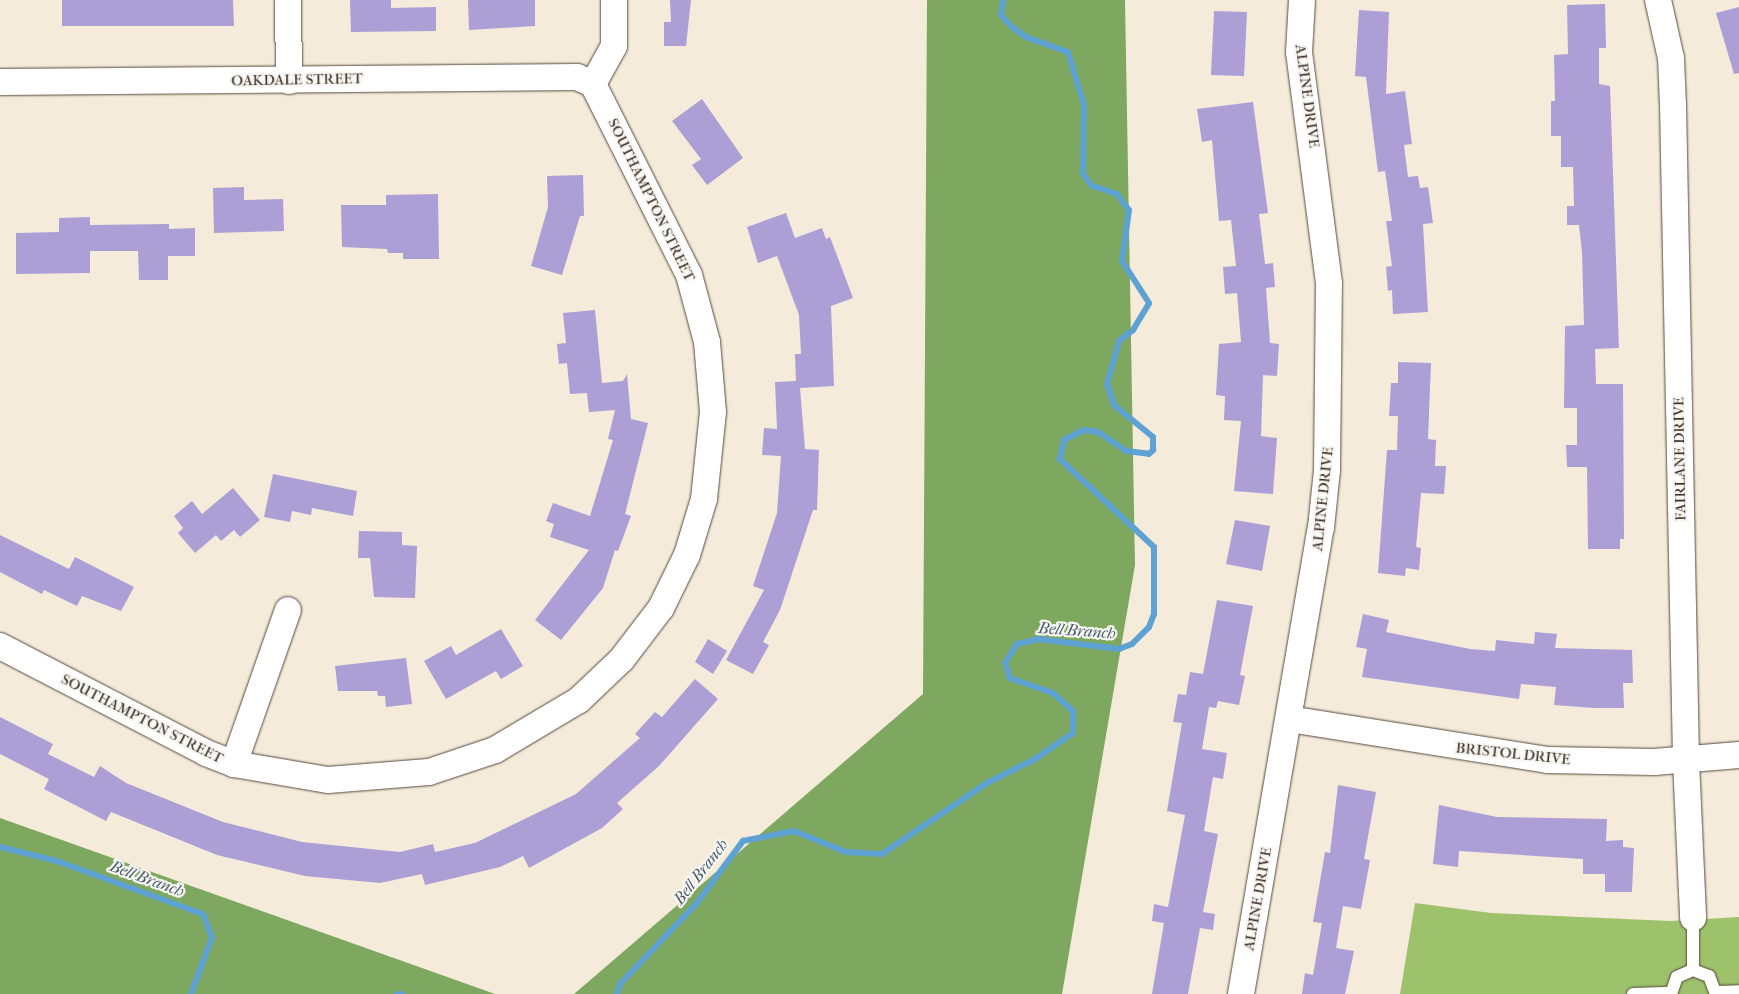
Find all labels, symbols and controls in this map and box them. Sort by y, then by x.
street label: ALPINE DRIVE [1291,43,1323,149]
street label: OAKDALE STREET [231,70,363,90]
street label: SOUTHAMPTON STREET [604,115,698,285]
street label: FAIRLANE DRIVE [1670,397,1690,521]
street label: ALPINE DRIVE [1309,446,1337,552]
water label: Bell Branch [1038,619,1116,643]
street label: SOUTHAMPTON STREET [58,670,226,768]
street label: BRISTOL DRIVE [1455,739,1571,769]
water label: Bell Branch [670,836,732,908]
street label: ALPINE DRIVE [1240,846,1276,952]
water label: Bell Branch [107,857,187,901]

